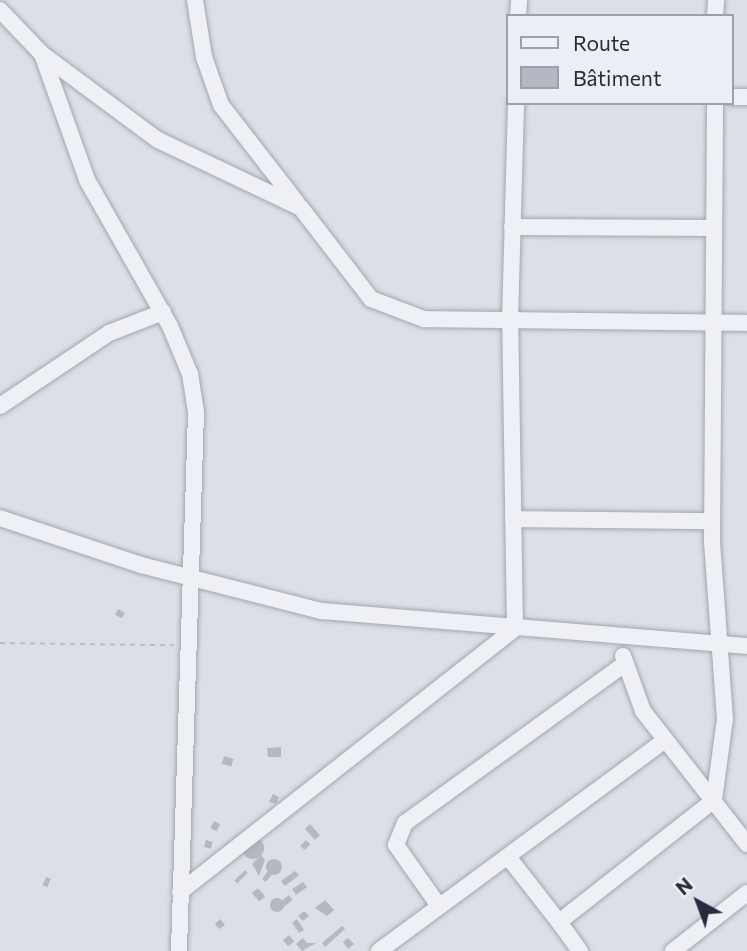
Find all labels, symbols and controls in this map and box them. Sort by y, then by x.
legend [505,14,733,105]
text: Route [573,30,630,55]
text: Bâtiment [573,65,662,90]
north arrow [663,867,733,937]
text: N [671,872,697,899]

